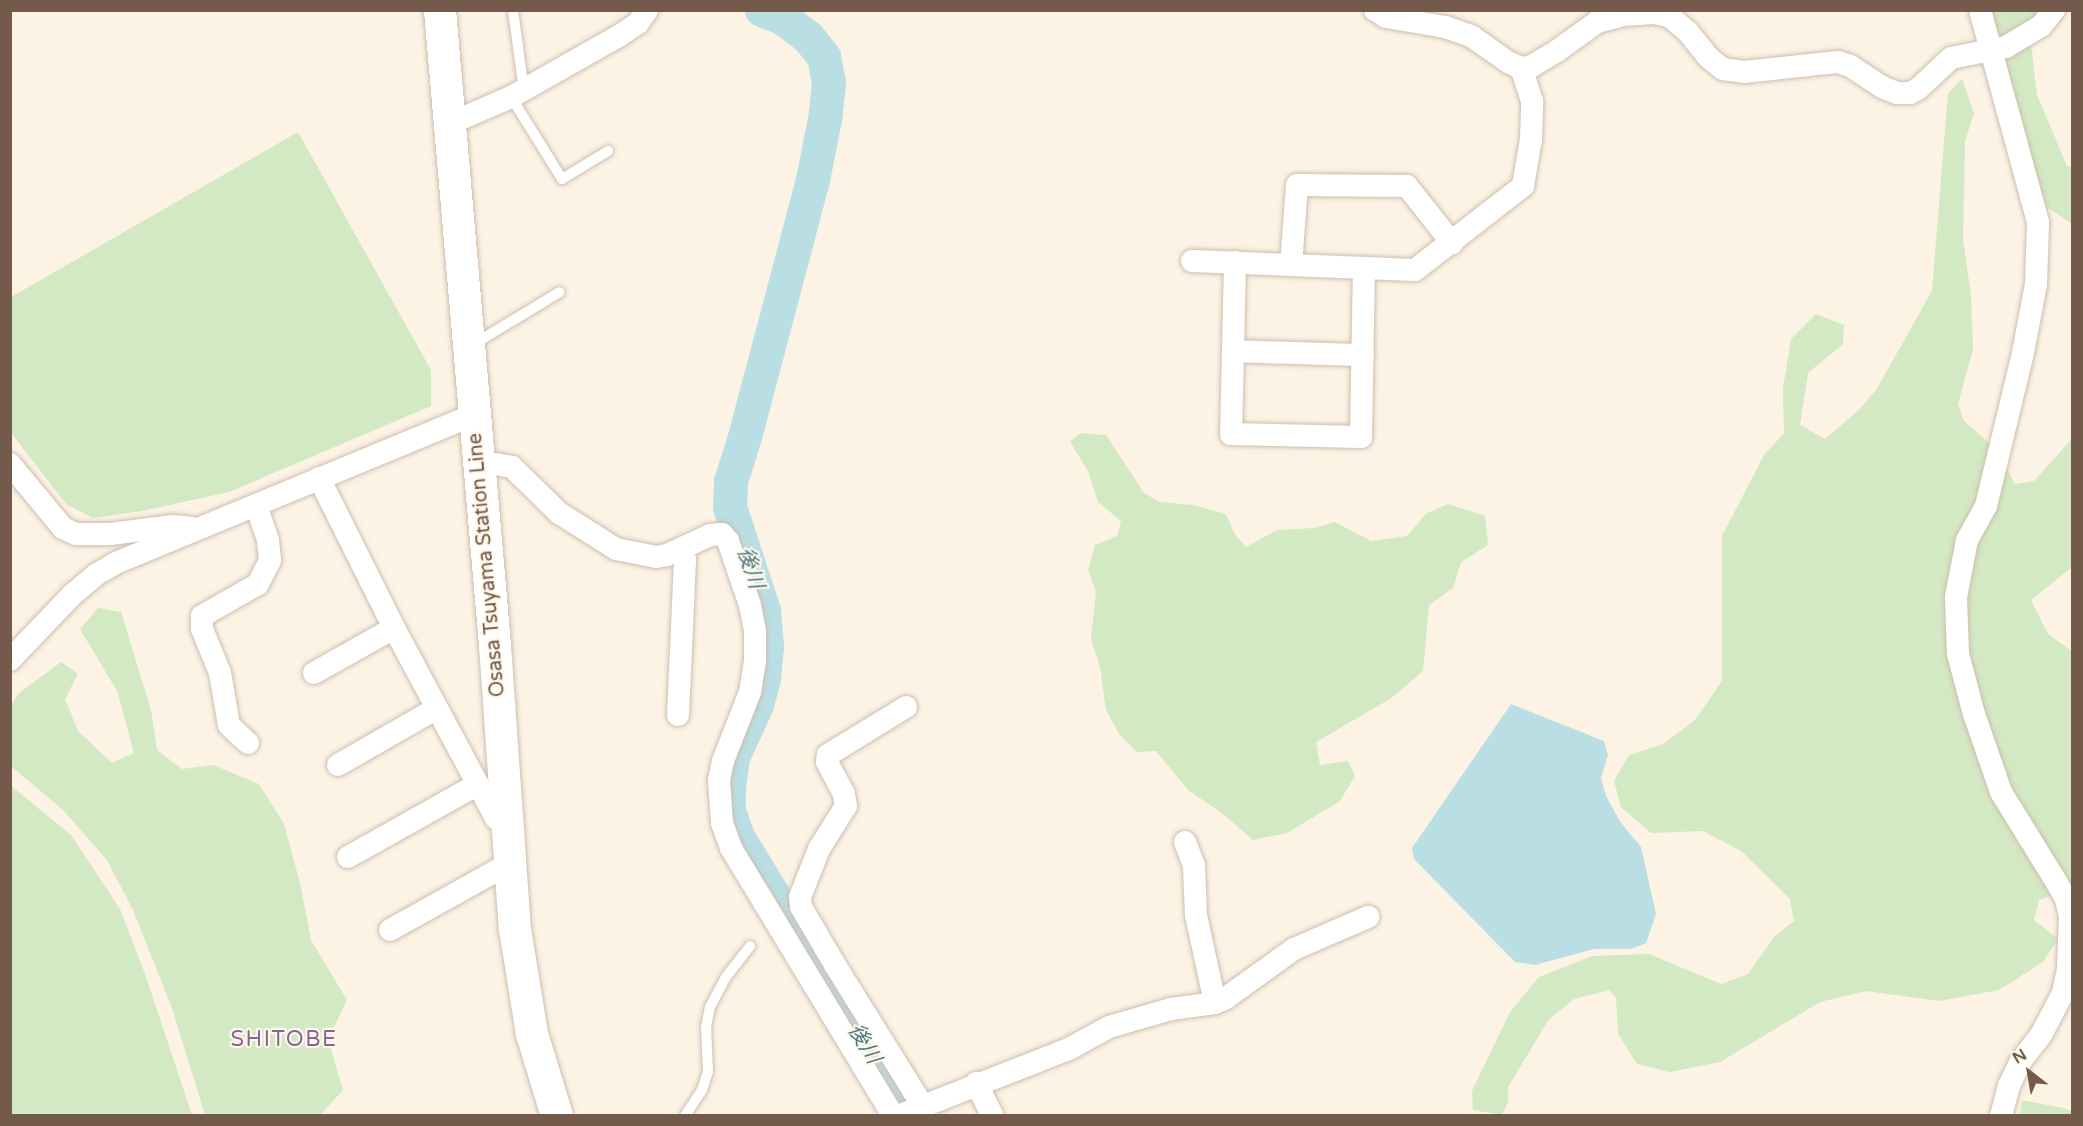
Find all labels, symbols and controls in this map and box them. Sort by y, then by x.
street label: Osasa Tsuyama Station Line [464,432,510,698]
water label: 後川 [732,544,768,592]
water label: 後川 [842,1020,886,1068]
district label: SHITOBE [231,1027,337,1053]
north arrow [1999,1042,2059,1102]
text: N [2009,1045,2030,1068]

